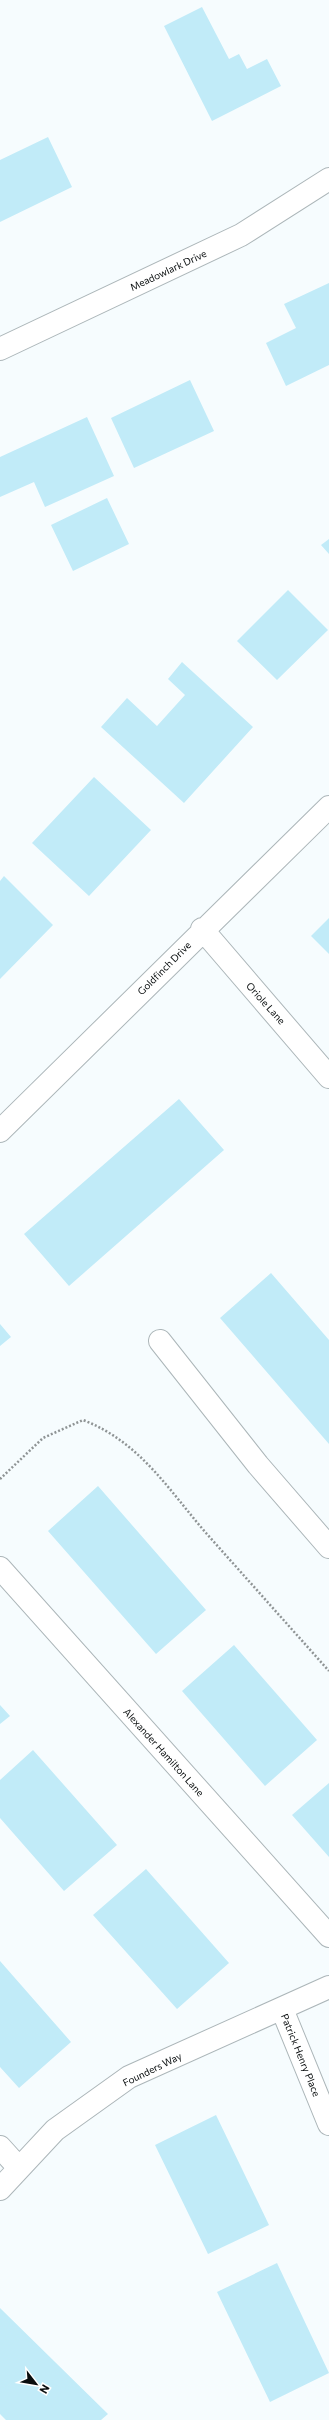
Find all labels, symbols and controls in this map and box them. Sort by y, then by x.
street label: Meadowlark Drive [128,247,208,293]
street label: Goldfinch Drive [135,939,193,997]
street label: Oriole Lane [244,980,288,1026]
street label: Alexander Hamilton Lane [121,1706,207,1798]
street label: Patrick Henry Place [279,2012,323,2098]
street label: Founders Way [121,2050,183,2088]
north arrow [16,2364,56,2404]
text: N [37,2383,53,2396]

